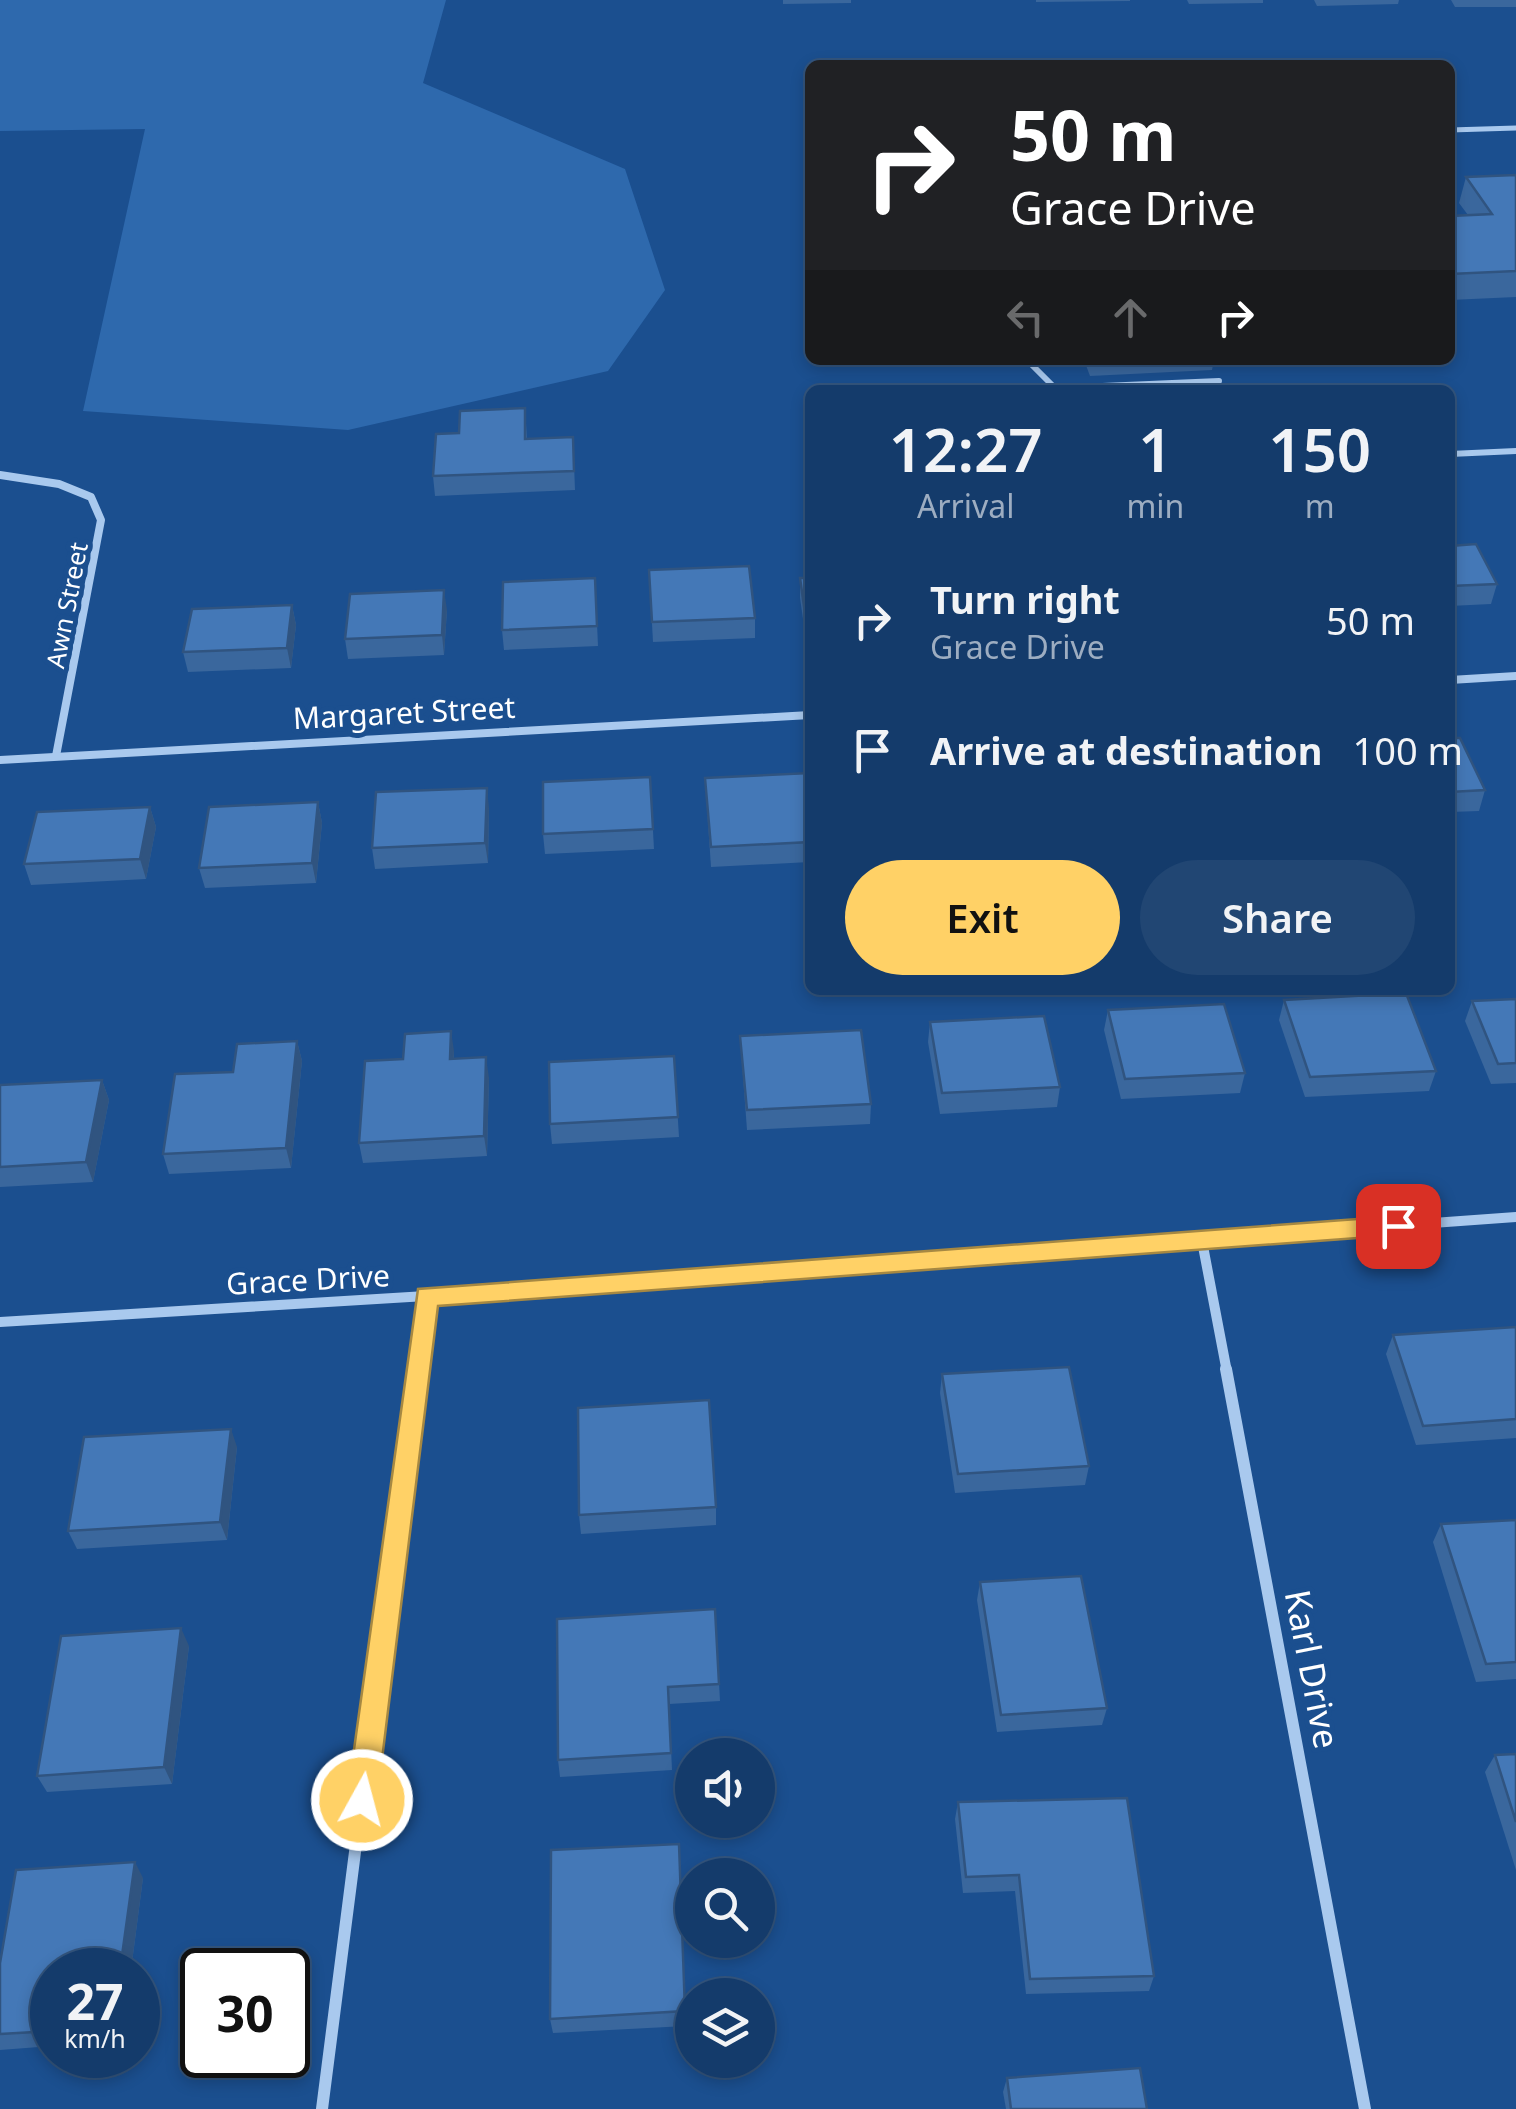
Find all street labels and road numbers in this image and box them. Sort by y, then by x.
street label: Awn Street [37,539,95,671]
street label: Margaret Street [292,686,516,738]
street label: Grace Drive [225,1254,391,1304]
street label: Karl Drive [1275,1586,1351,1752]

